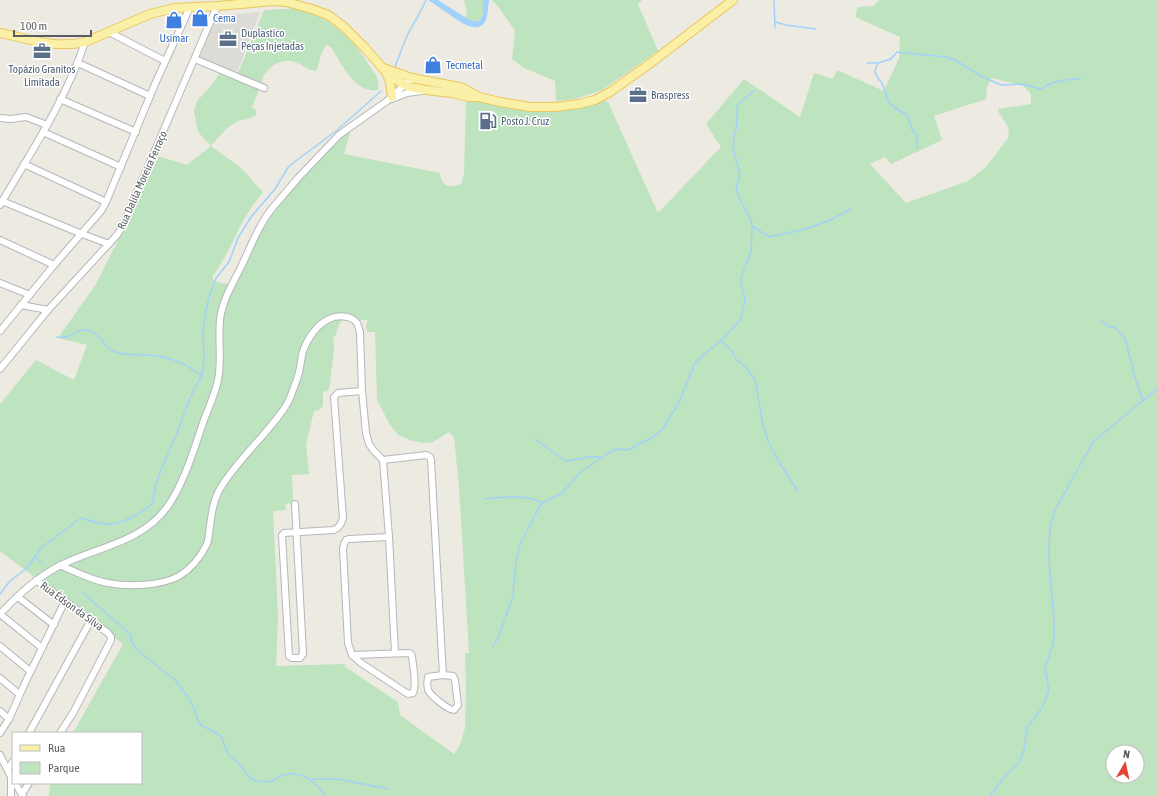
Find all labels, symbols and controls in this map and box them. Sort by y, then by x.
shop icon: Cema [190,8,210,28]
shop icon: Usimar [164,10,184,30]
scale bar [14,12,91,38]
place label: Cema [213,12,236,24]
text: 100 m [20,19,47,33]
place label: Duplastico Peças Injetadas [241,27,304,52]
office icon: Duplastico Peças Injetadas [218,29,238,49]
place label: Usimar [159,32,189,44]
office icon: Topázio Granitos Limitada [32,41,52,61]
shop icon: Tecmetal [423,55,443,75]
place label: Tecmetal [446,59,483,71]
place label: Topázio Granitos Limitada [9,63,76,88]
office icon: Braspress [628,85,648,105]
place label: Braspress [651,89,690,101]
fuel station icon: Posto J. Cruz [478,111,498,131]
place label: Posto J. Cruz [501,115,549,127]
street label: Rua Dalila Moreira Ferraço [115,129,169,231]
street label: Rua Édson da Silva [38,579,106,633]
legend [12,732,142,784]
text: Rua [48,741,65,755]
north arrow [1105,744,1145,784]
text: N [1122,748,1131,761]
text: Parque [48,761,80,775]

